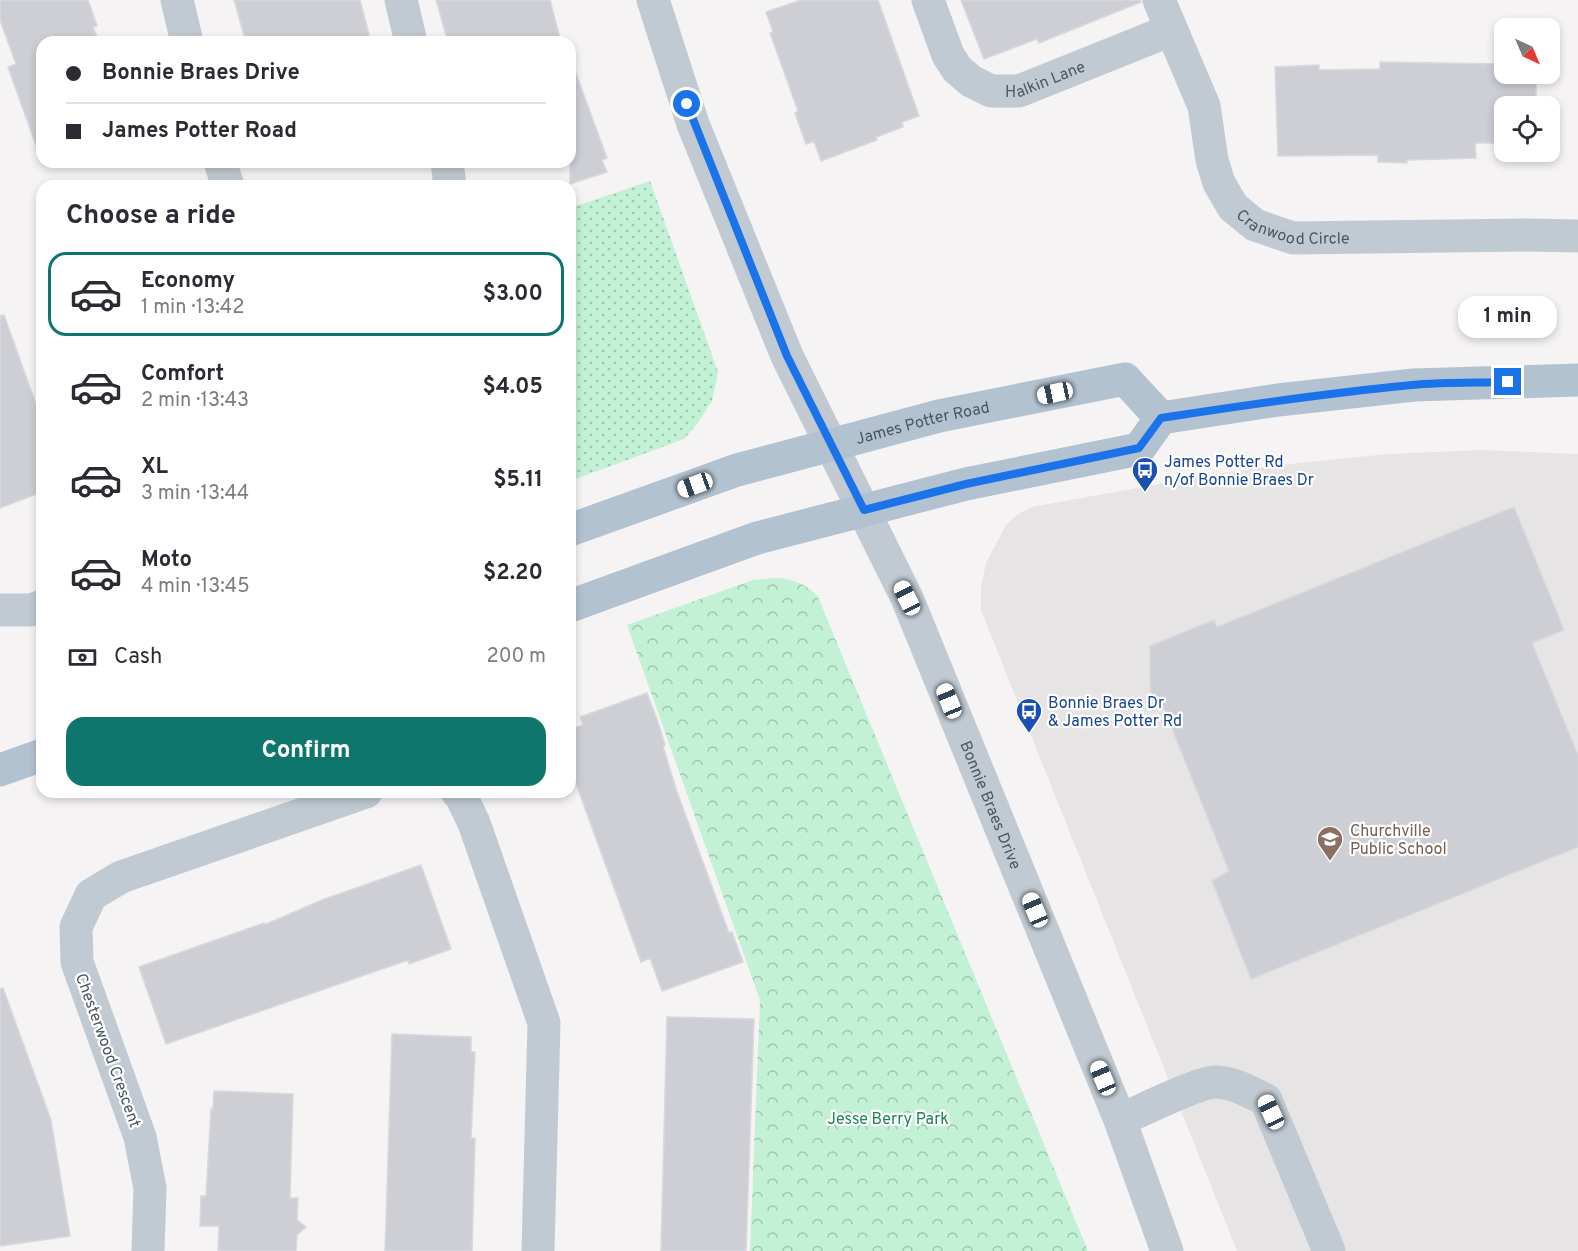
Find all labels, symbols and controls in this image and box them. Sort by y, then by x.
north arrow [1494,18,1560,84]
map controls [1494,18,1560,162]
street label: Halkin Lane [1005,57,1089,103]
text: Bonnie Braes Drive [102,60,300,87]
route start [673,90,700,117]
button: locate [1494,96,1560,162]
text: James Potter Road [102,118,297,145]
text: Choose a ride [66,199,236,233]
street label: Cranwood Circle [1231,206,1350,250]
icon: car [69,267,123,321]
text: Economy [141,268,235,295]
text: $3.00 [483,281,543,308]
text: 1 min · 13:42 [141,295,245,321]
callout: 1 min [1458,295,1558,337]
text: 1 min [1483,304,1532,330]
icon: car [69,360,123,414]
text: Comfort [141,361,224,388]
route end [1494,368,1521,395]
text: $4.05 [482,374,543,401]
car [1036,380,1074,406]
text: 2 min · 13:43 [141,388,249,414]
street label: James Potter Road [854,398,992,450]
icon: car [69,453,123,507]
place label: James Potter Rd n/of Bonnie Braes Dr [1164,453,1314,491]
text: XL [141,454,168,481]
bus stop icon: James Potter Rd n/of Bonnie Braes Dr [1130,455,1160,493]
text: $5.11 [493,467,543,494]
car [675,470,715,500]
text: 3 min · 13:44 [141,481,249,507]
icon: car [69,546,123,600]
text: Moto [141,547,192,574]
text: $2.20 [483,560,543,587]
text: 4 min · 13:45 [141,574,250,600]
car [891,578,923,618]
icon: cash [66,641,99,674]
text: Cash [114,644,163,671]
text: 200 m [487,644,546,670]
car [934,681,964,721]
place label: Bonnie Braes Dr & James Potter Rd [1048,694,1182,732]
bus stop icon: Bonnie Braes Dr & James Potter Rd [1014,696,1044,734]
button: Confirm [66,717,546,786]
street label: Bonnie Braes Drive [954,738,1025,873]
place label: Churchville Public School [1350,822,1447,860]
school or university icon: Churchville Public School [1315,824,1345,862]
car [1020,890,1050,930]
street label: Chesterwood Crescent [70,971,144,1130]
car [1088,1058,1118,1098]
car [1255,1092,1287,1132]
park label: Jesse Berry Park [827,1110,949,1130]

